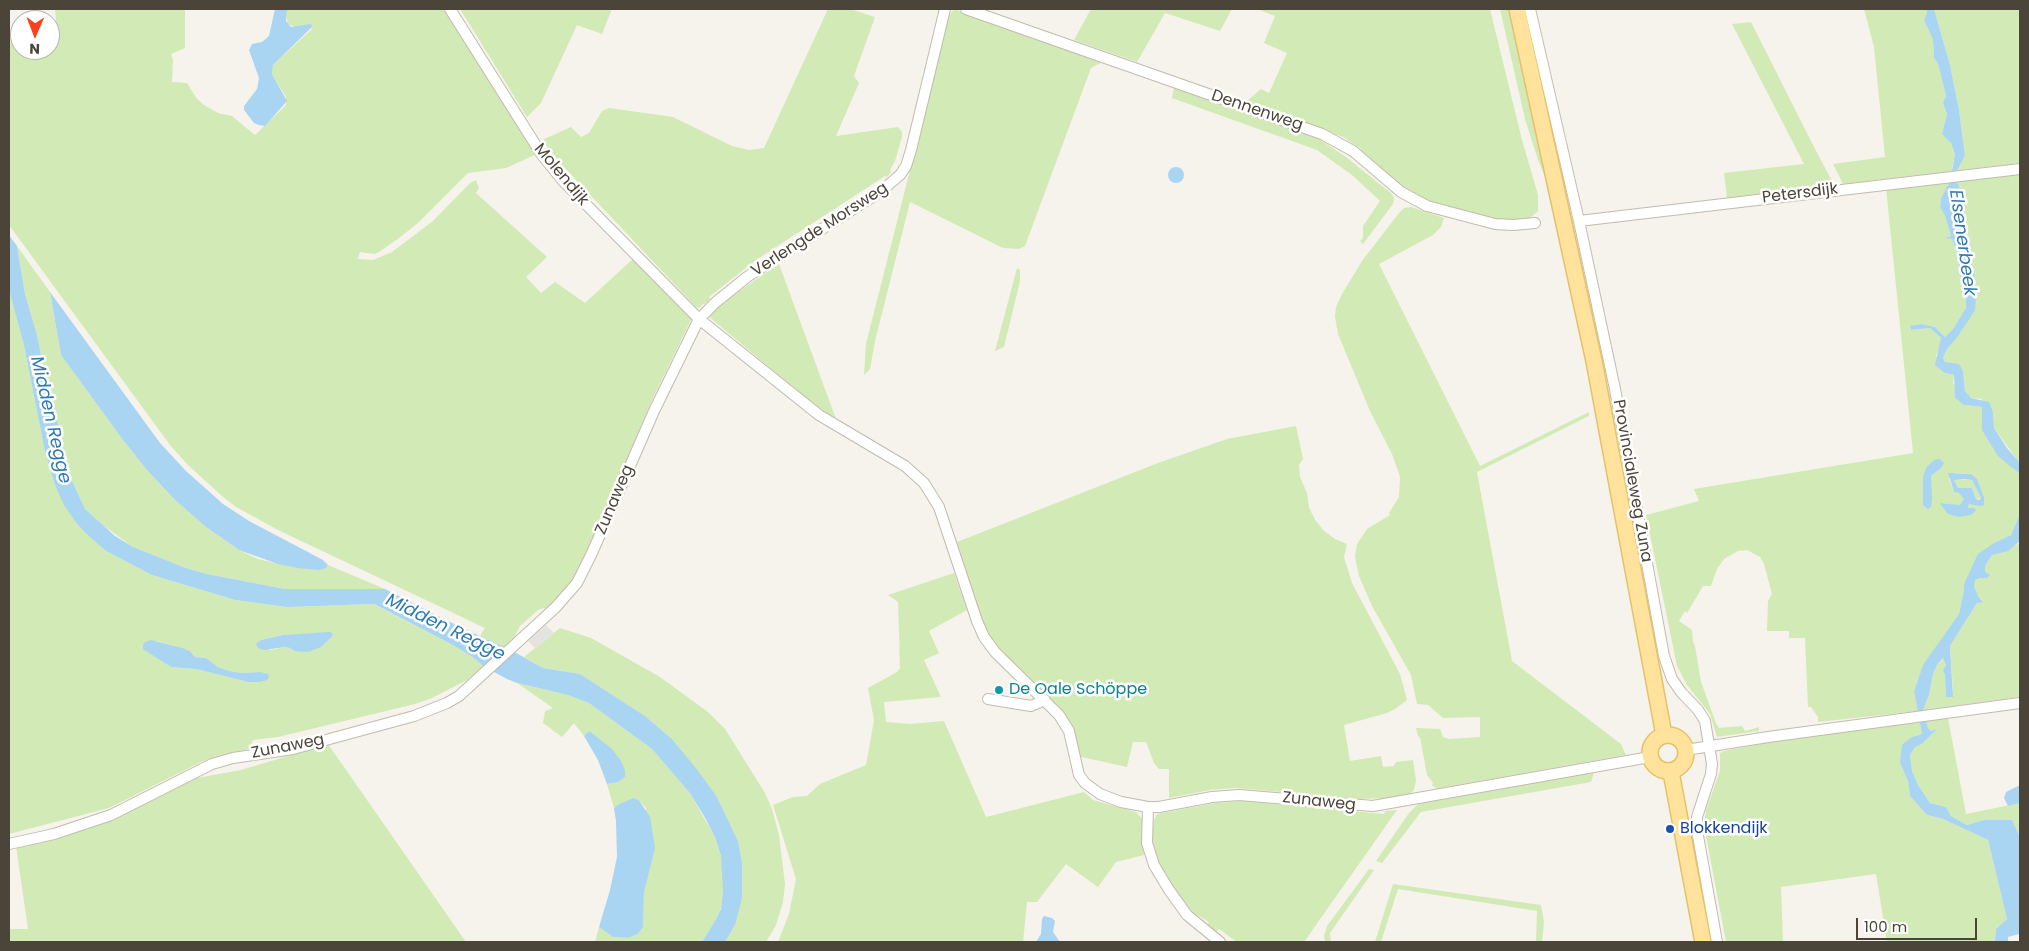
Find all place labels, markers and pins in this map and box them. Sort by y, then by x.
place label: De Oale Schöppe [1009,680,1147,700]
marker: De Oale Schöppe [993,684,1005,696]
place label: Blokkendijk [1680,819,1768,839]
marker: Blokkendijk [1664,823,1676,835]

